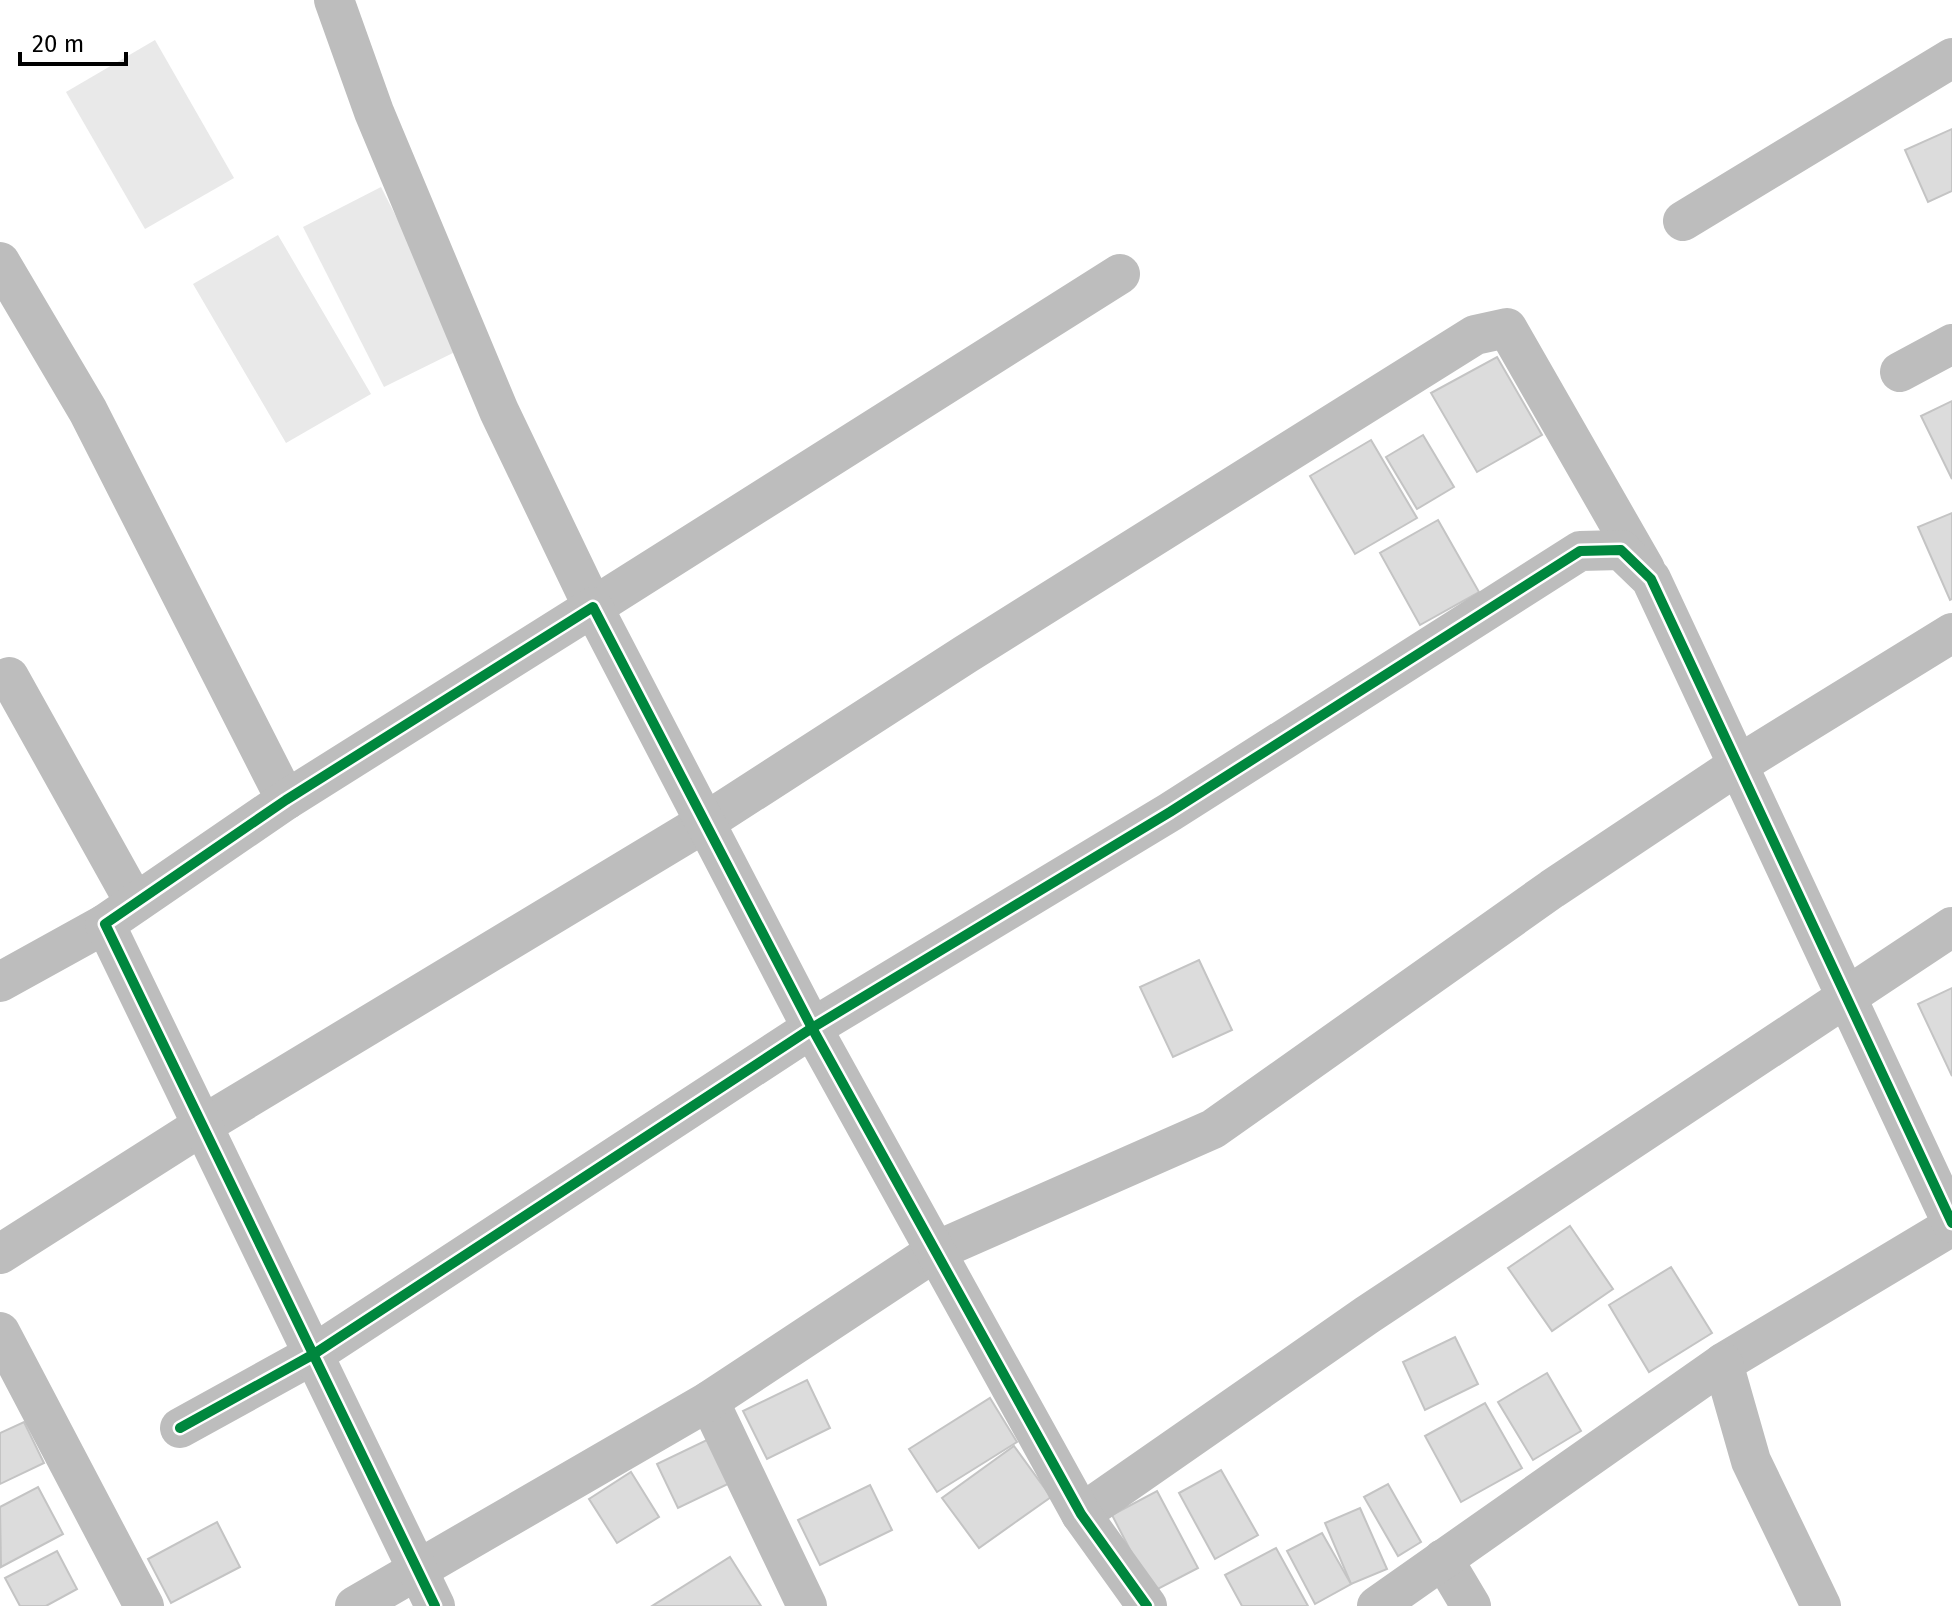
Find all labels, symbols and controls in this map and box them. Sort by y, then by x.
scale bar [20,16,126,66]
text: 20 m [32,30,84,58]

